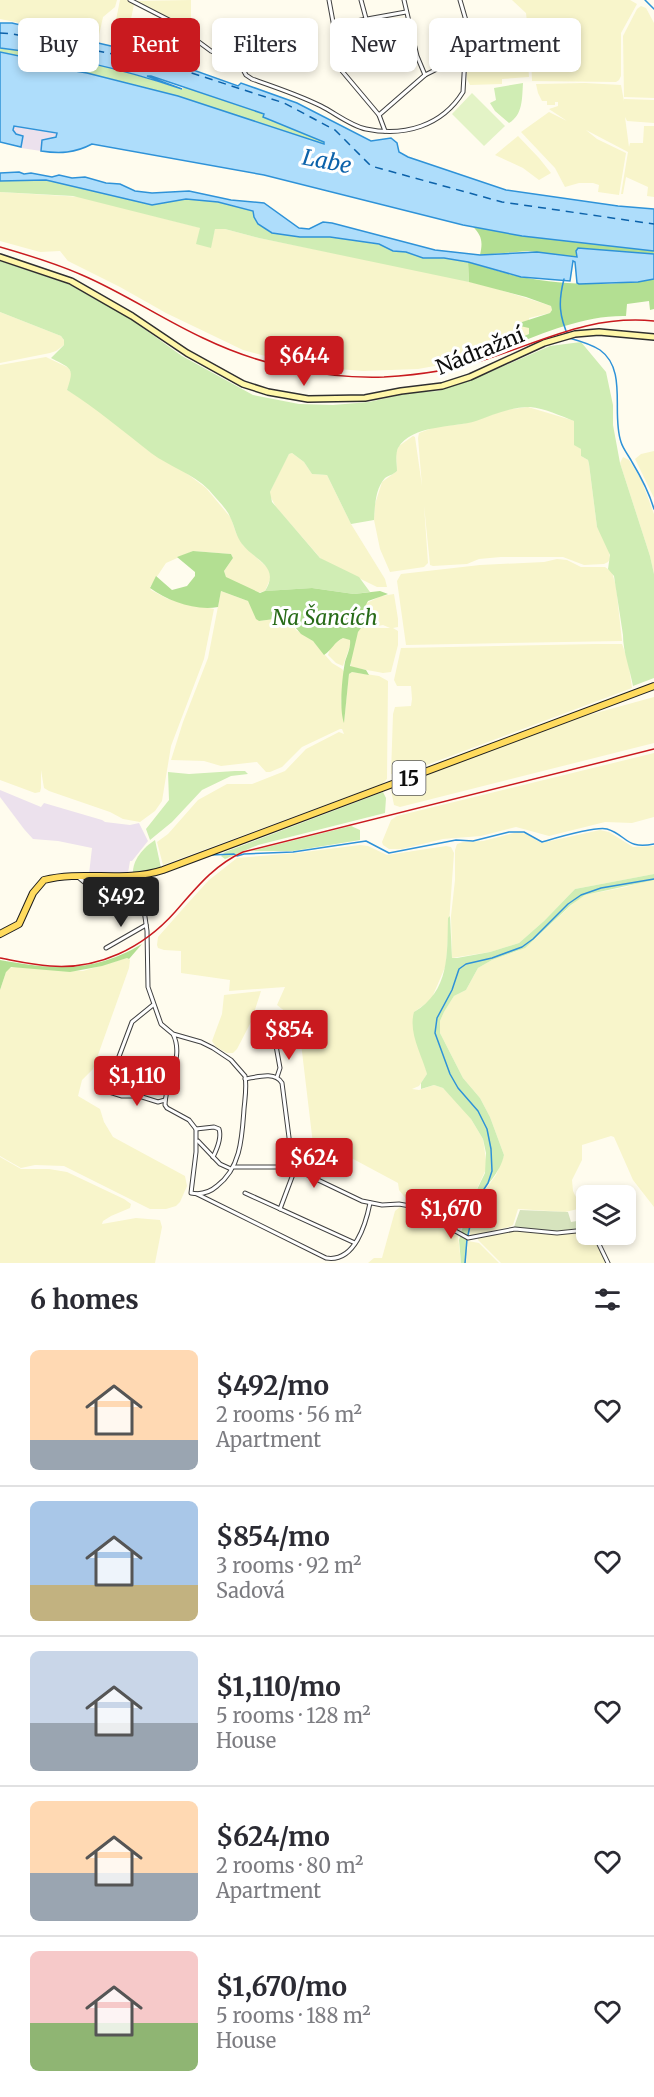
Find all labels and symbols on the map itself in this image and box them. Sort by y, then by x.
water label: Labe [300,143,354,179]
street label: Nádražní [432,321,529,381]
pin: $644 [268,336,340,387]
park label: Na Šancích [272,603,378,631]
road number: 15 [392,761,426,795]
pin: $492 [85,877,157,928]
pin: $854 [253,1010,325,1061]
pin: $1,110 [88,1056,186,1107]
pin: $624 [278,1138,350,1189]
pin: $1,670 [402,1189,500,1240]

